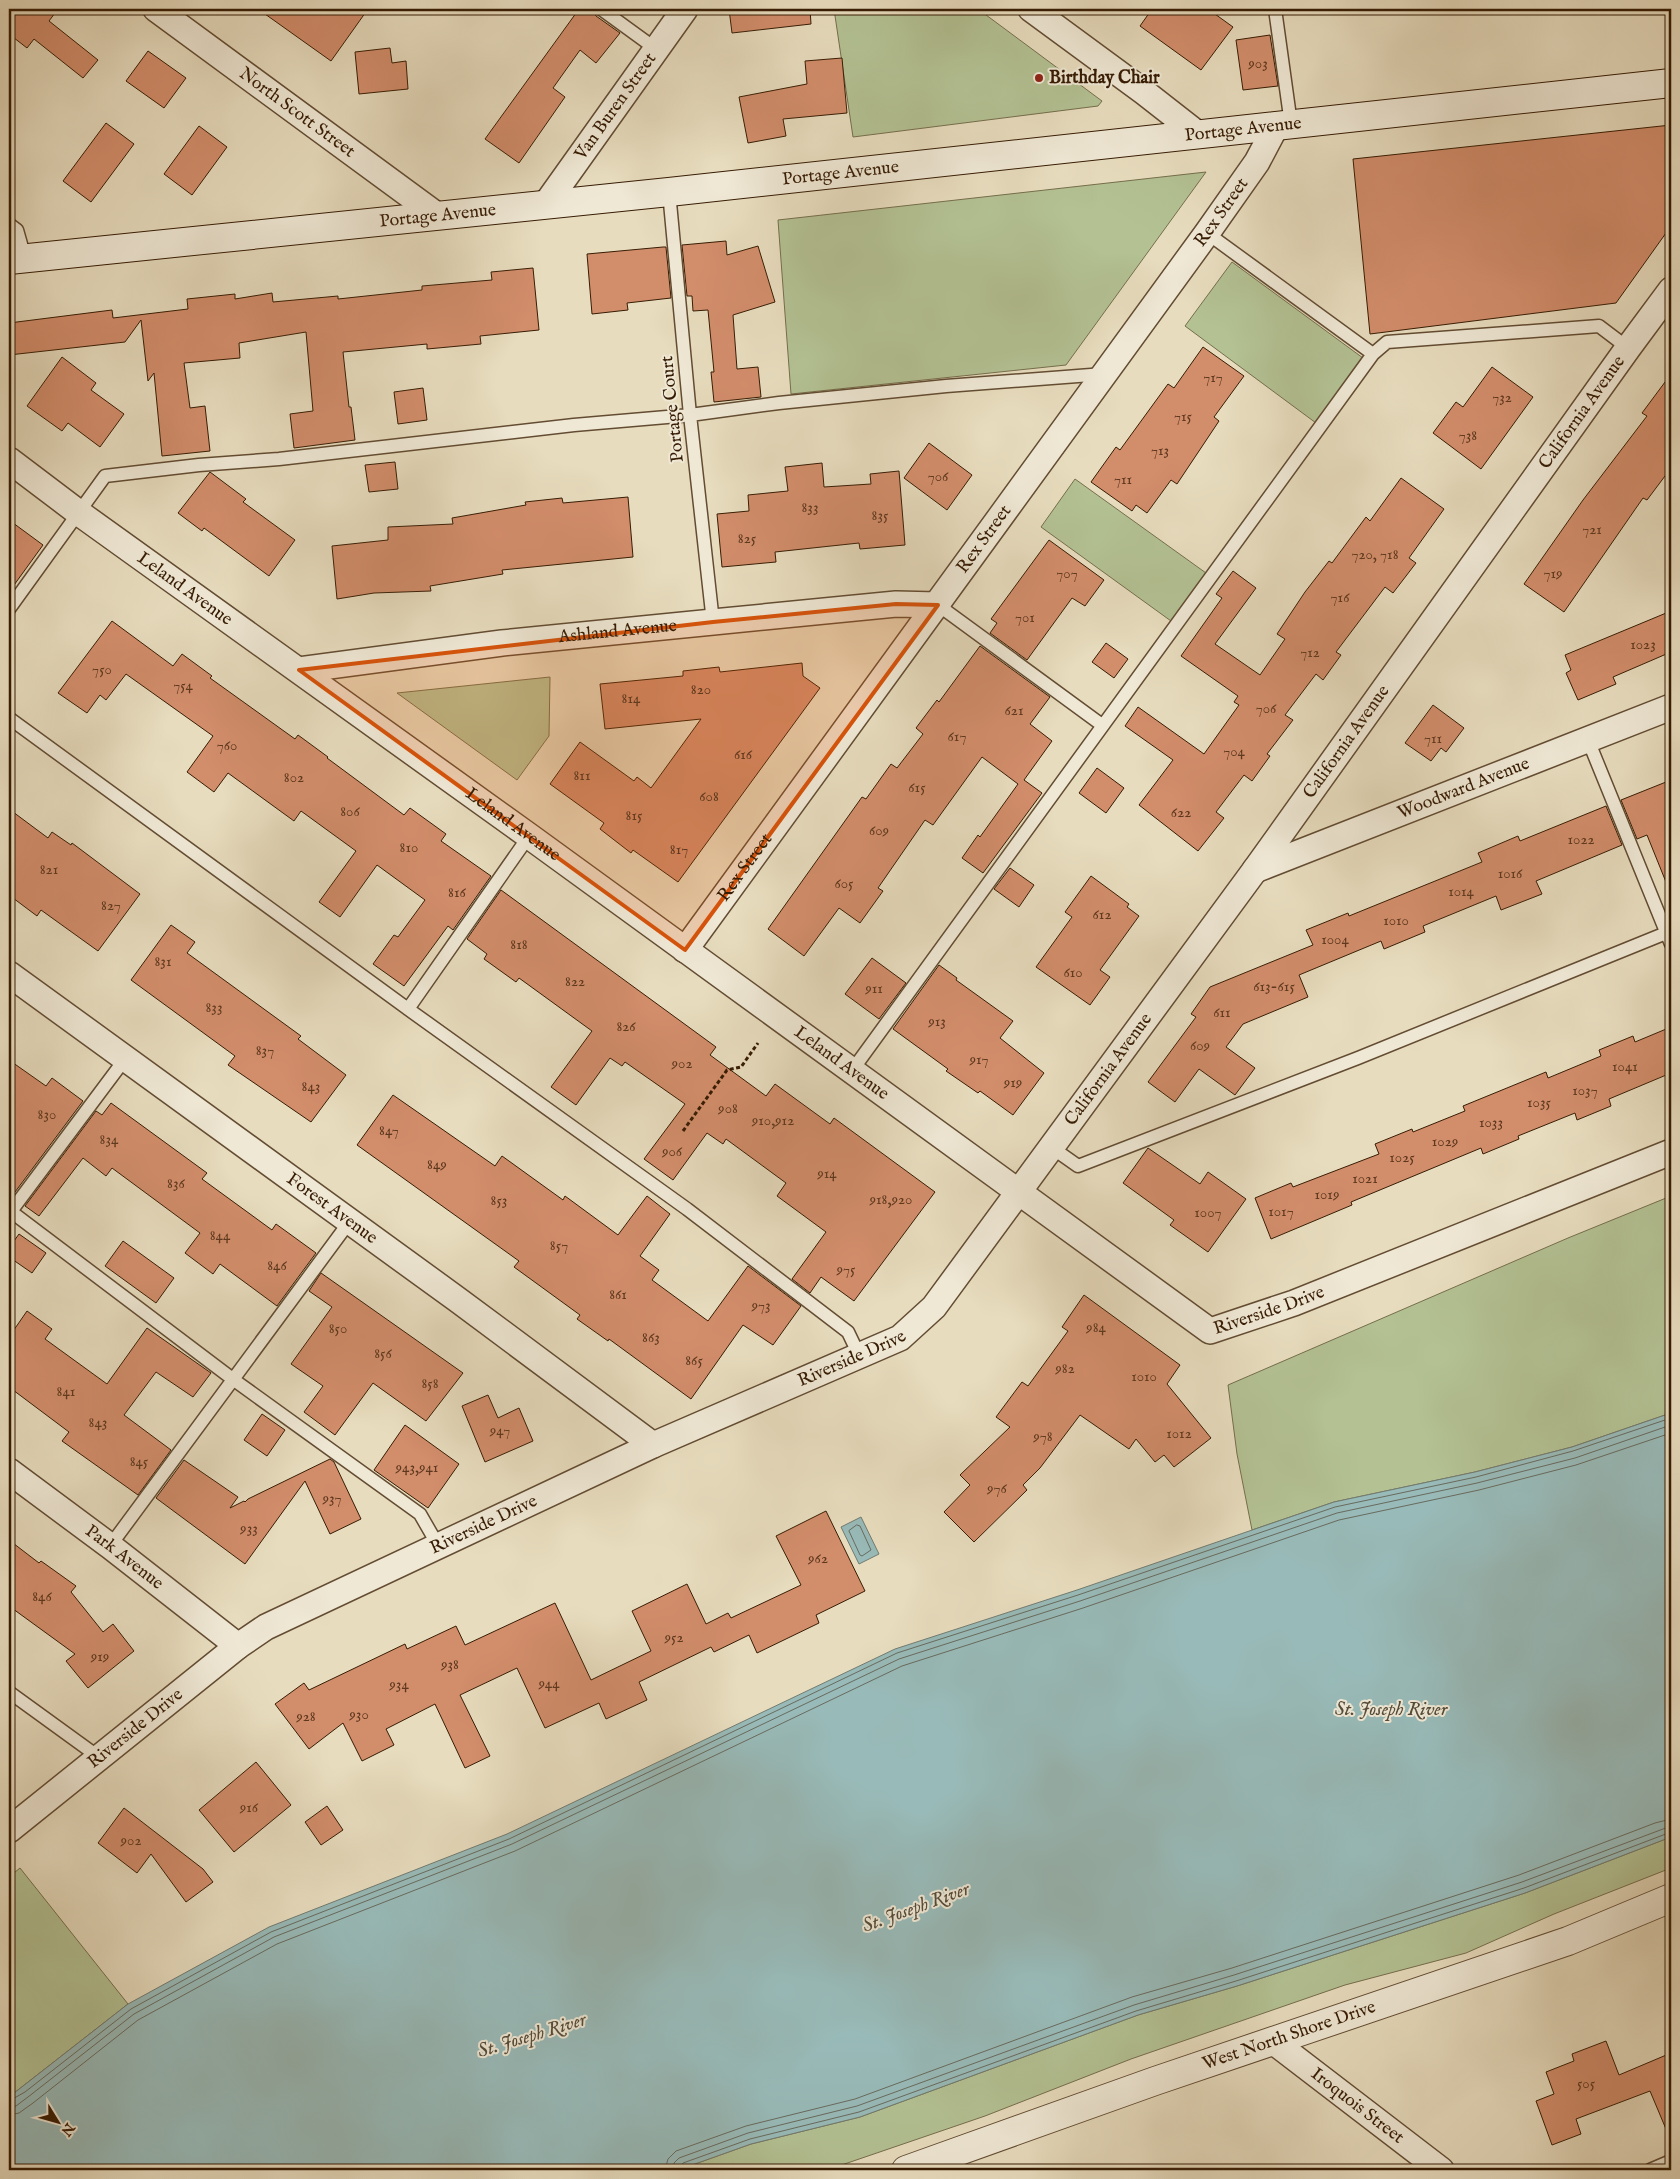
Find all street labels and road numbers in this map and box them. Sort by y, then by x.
street label: Van Buren Street [569,48,662,165]
street label: North Scott Street [234,62,360,163]
street label: Portage Avenue [1184,112,1303,147]
street label: Portage Avenue [781,156,900,191]
street label: Rex Street [1189,173,1254,252]
street label: Portage Avenue [378,198,497,233]
street label: California Avenue [1534,351,1630,474]
street label: Portage Court [656,355,690,463]
street label: Rex Street [951,500,1017,578]
street label: Leland Avenue [133,547,237,631]
street label: Ashland Avenue [556,614,678,649]
street label: California Avenue [1298,681,1395,803]
street label: Woodward Avenue [1394,752,1533,825]
street label: Leland Avenue [461,782,565,867]
street label: Rex Street [712,829,778,906]
street label: California Avenue [1059,1009,1157,1131]
street label: Leland Avenue [789,1021,894,1105]
street label: Forest Avenue [282,1168,382,1249]
street label: Riverside Drive [1211,1280,1328,1341]
street label: Riverside Drive [794,1326,912,1392]
street label: Riverside Drive [426,1490,541,1560]
street label: Park Avenue [80,1520,168,1595]
street label: Riverside Drive [83,1683,188,1774]
street label: West North Shore Drive [1200,1996,1379,2076]
street label: Iroquois Street [1306,2063,1409,2149]

